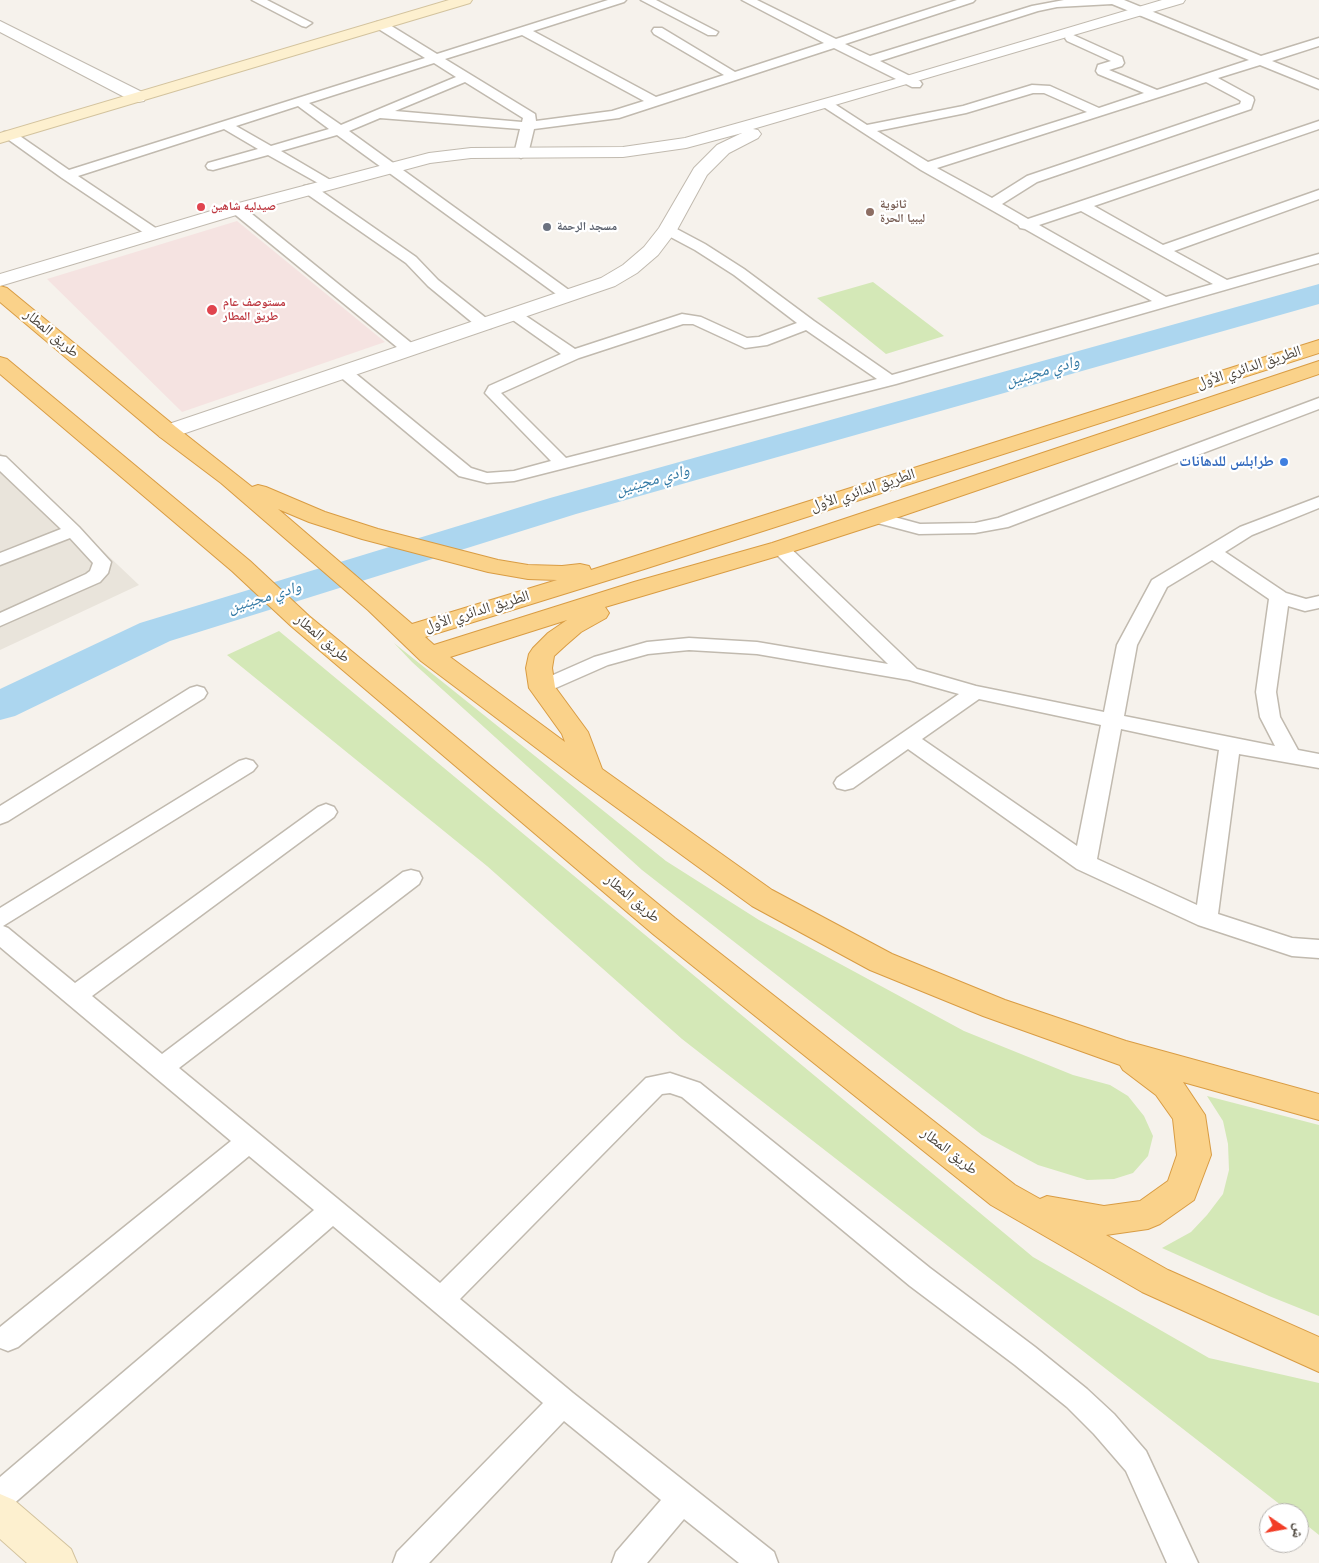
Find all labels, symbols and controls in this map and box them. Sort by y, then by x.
place label: ثانوية ليبيا الحرة [880,198,925,226]
place label: صيدليه شاهين [211,200,276,214]
marker: صيدليه شاهين [195,201,207,213]
marker: ثانوية ليبيا الحرة [864,206,876,218]
place label: مسجد الرحمة [557,220,617,234]
marker: مسجد الرحمة [541,221,553,233]
place label: مستوصف عام طريق المطار [223,296,286,324]
marker: مستوصف عام طريق المطار [205,303,219,317]
street label: طريق المطار [20,306,82,362]
street label: الطريق الدائري الأول [1194,343,1304,393]
water label: وادي مجينين [1004,352,1082,392]
place label: طرابلس للدهانات [1179,453,1274,471]
marker: طرابلس للدهانات [1278,456,1290,468]
water label: وادي مجينين [614,461,692,501]
street label: الطريق الدائري الأول [808,466,918,516]
water label: وادي مجينين [226,578,304,618]
street label: الطريق الدائري الأول [422,587,532,637]
street label: طريق المطار [291,611,353,667]
street label: طريق المطار [601,871,663,927]
street label: طريق المطار [917,1124,981,1180]
north arrow [1259,1503,1309,1553]
text: ش [1287,1522,1309,1540]

